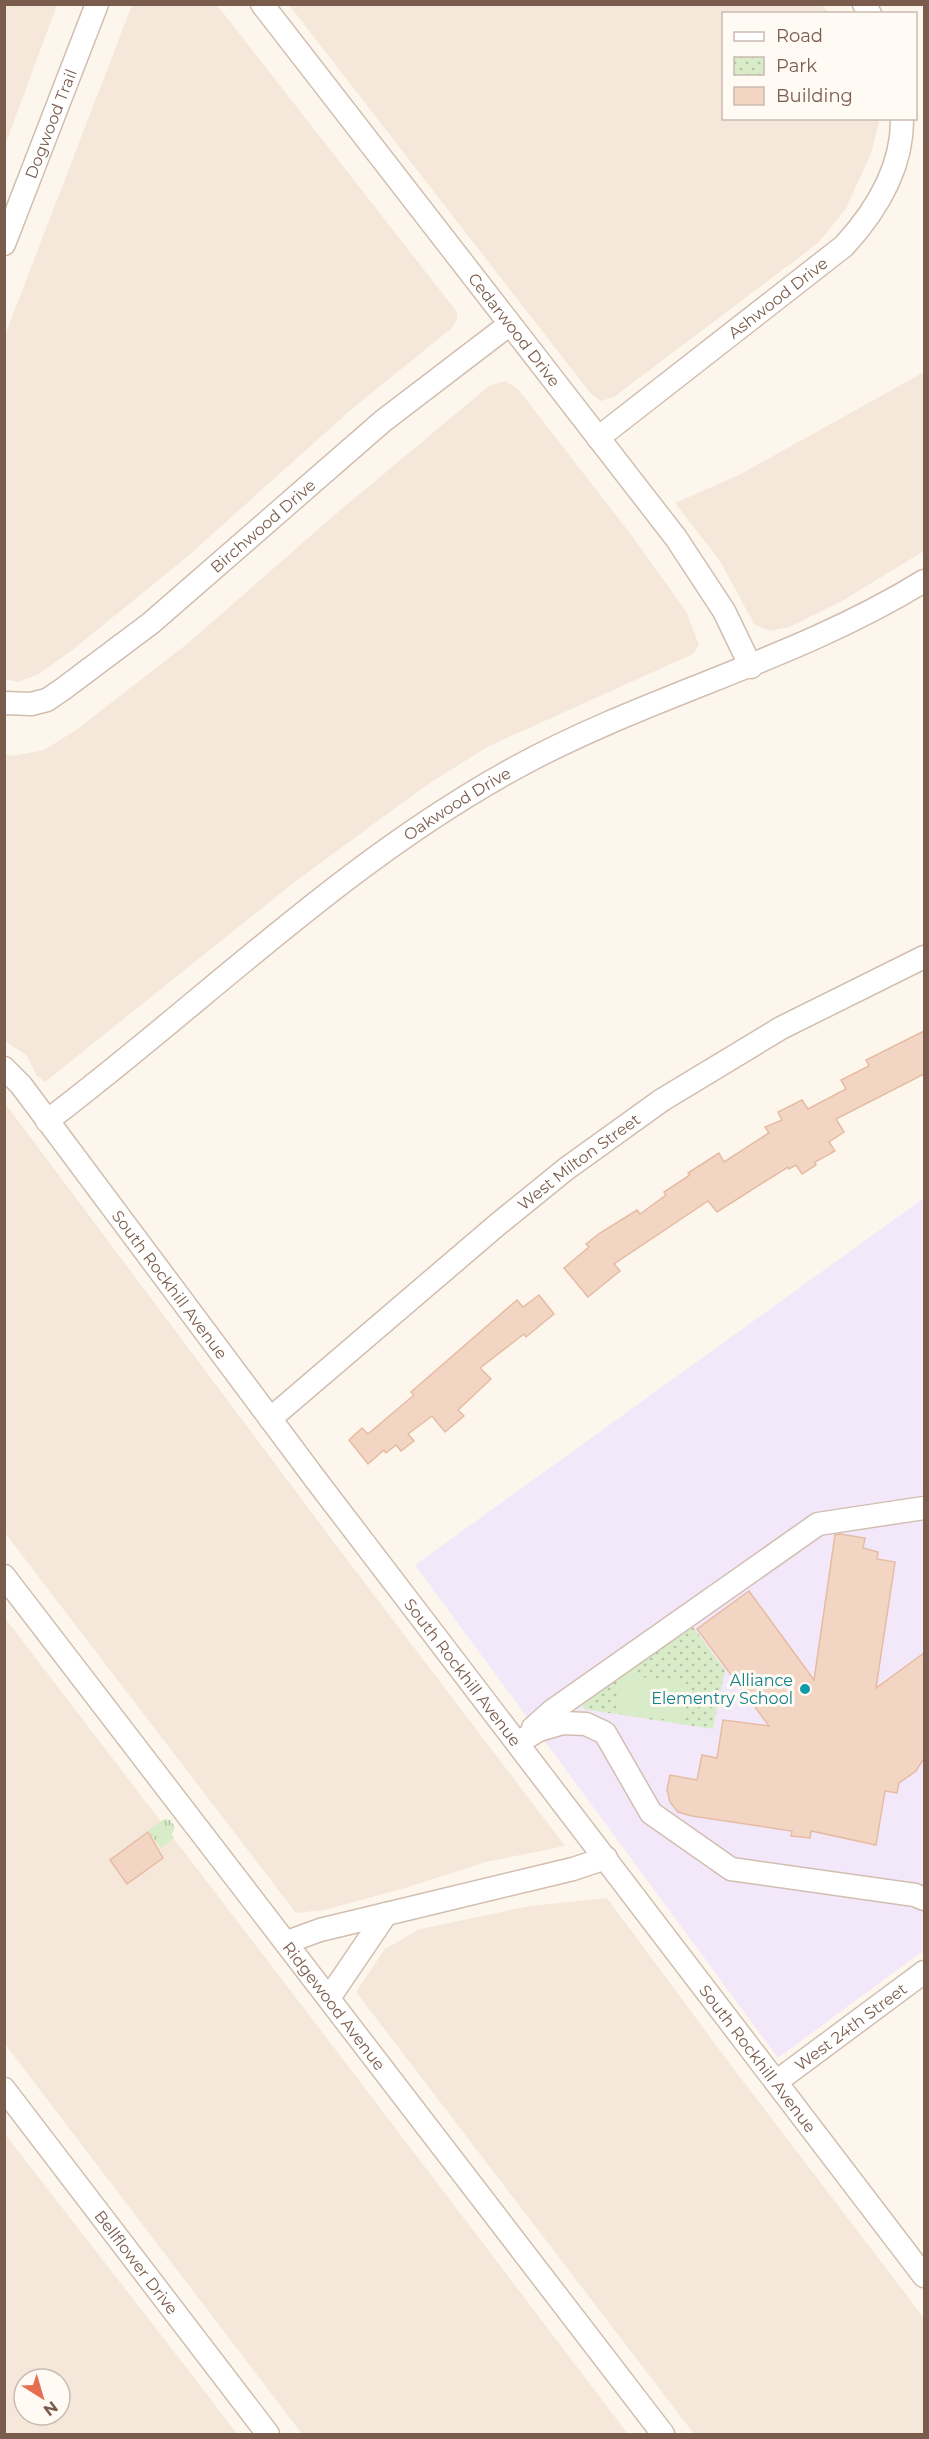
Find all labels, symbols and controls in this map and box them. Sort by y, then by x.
legend [722,12,917,120]
text: Road [776,25,823,47]
text: Park [776,55,817,77]
street label: Dogwood Trail [21,66,81,181]
text: Building [776,85,853,107]
street label: Ashwood Drive [725,253,832,343]
street label: Cedarwood Drive [464,269,564,390]
street label: Birchwood Drive [207,475,319,577]
street label: Oakwood Drive [400,763,514,845]
street label: West Milton Street [514,1110,644,1214]
street label: South Rockhill Avenue [108,1207,231,1363]
street label: South Rockhill Avenue [400,1595,525,1750]
place label: Alliance Elementry School [651,1671,793,1708]
marker: Alliance Elementry School [798,1682,812,1696]
street label: Ridgewood Avenue [279,1938,389,2074]
street label: West 24th Street [791,1979,911,2075]
street label: South Rockhill Avenue [695,1981,820,2136]
street label: Bellflower Drive [90,2207,182,2318]
north arrow [12,2367,72,2427]
text: N [40,2397,62,2420]

